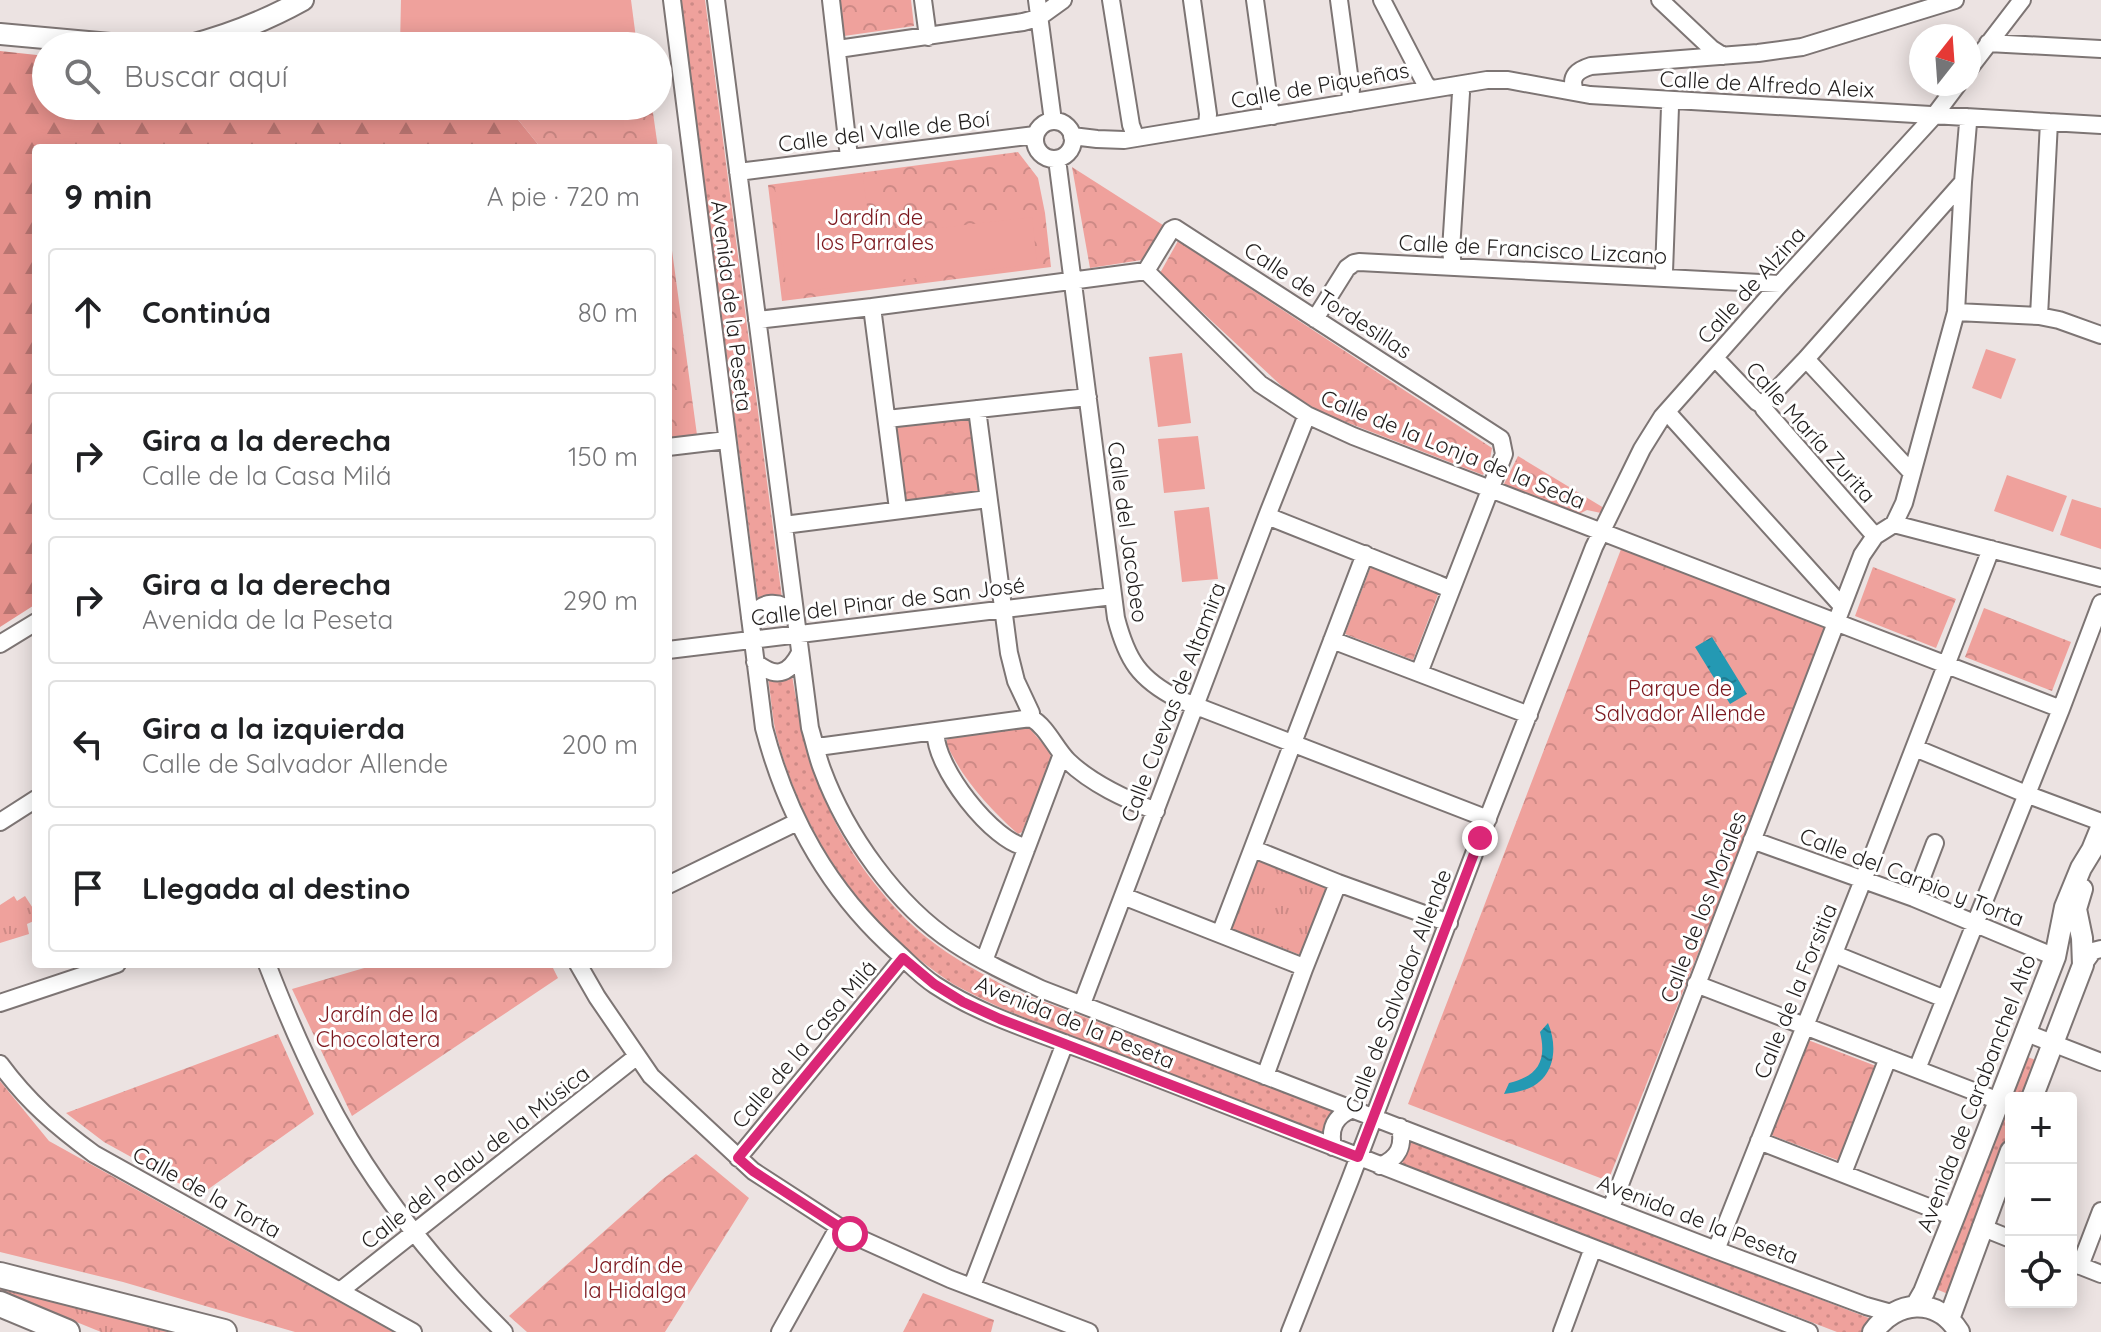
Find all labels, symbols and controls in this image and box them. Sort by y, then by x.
north arrow [1909,24,1981,96]
search box [32,32,672,120]
icon: search [60,54,104,98]
street label: Calle de Piqueñas [1229,56,1411,114]
text: Buscar aquí [124,57,288,95]
street label: Calle de Alfredo Aleix [1659,64,1875,104]
street label: Calle del Valle de Boí [777,104,992,158]
text: 9 min [64,175,152,218]
text: A pie · 720 m [487,180,640,213]
street label: Avenida de la Peseta [705,199,759,413]
park label: Jardín de los Parrales [816,203,934,256]
street label: Calle de Alzina [1691,220,1811,350]
street label: Calle de Francisco Lizcano [1398,228,1668,270]
street label: Calle de Tordesillas [1239,235,1417,365]
icon: ahead [66,290,110,334]
text: Continúa [142,293,271,331]
text: 80 m [578,296,638,329]
street label: Calle María Zurita [1740,356,1882,508]
street label: Calle de la Lonja de la Seda [1317,383,1589,515]
text: Gira a la derecha [142,421,391,459]
icon: right [66,434,110,478]
text: 150 m [568,440,638,473]
street label: Calle del Jacobeo [1101,440,1155,624]
text: Calle de la Casa Milá [142,459,391,492]
text: Gira a la derecha [142,565,391,603]
street label: Calle del Pinar de San José [749,570,1027,632]
icon: right [66,578,110,622]
street label: Calle Cuevas de Altamira [1114,578,1232,826]
text: 290 m [563,584,638,617]
text: Avenida de la Peseta [142,603,393,636]
park label: Parque de Salvador Allende [1594,674,1766,727]
text: Gira a la izquierda [142,709,405,747]
icon: left [66,722,110,766]
text: 200 m [562,728,638,761]
text: Calle de Salvador Allende [142,747,448,780]
street label: Calle de los Morales [1654,807,1752,1007]
route end [1462,820,1498,856]
street label: Calle del Carpio y Torta [1796,821,2028,933]
street label: Calle de Salvador Allende [1339,865,1457,1117]
icon: arrive [66,866,110,910]
text: Llegada al destino [142,869,410,907]
street label: Calle de la Forsitia [1747,899,1843,1083]
street label: Avenida de Carabanchel Alto [1910,950,2042,1236]
street label: Calle de la Casa Milá [725,954,883,1134]
street label: Avenida de la Peseta [971,969,1179,1075]
park label: Jardín de la Chocolatera [316,1000,440,1053]
street label: Calle del Palau de la Música [355,1059,595,1255]
map controls [2005,1092,2077,1308]
button: + [2005,1092,2077,1164]
street label: Calle de la Torta [128,1140,286,1244]
button: − [2005,1164,2077,1236]
street label: Avenida de la Peseta [1594,1168,1802,1270]
route start [832,1216,868,1252]
button: locate [2005,1236,2077,1308]
park label: Jardín de la Hidalga [583,1251,687,1304]

